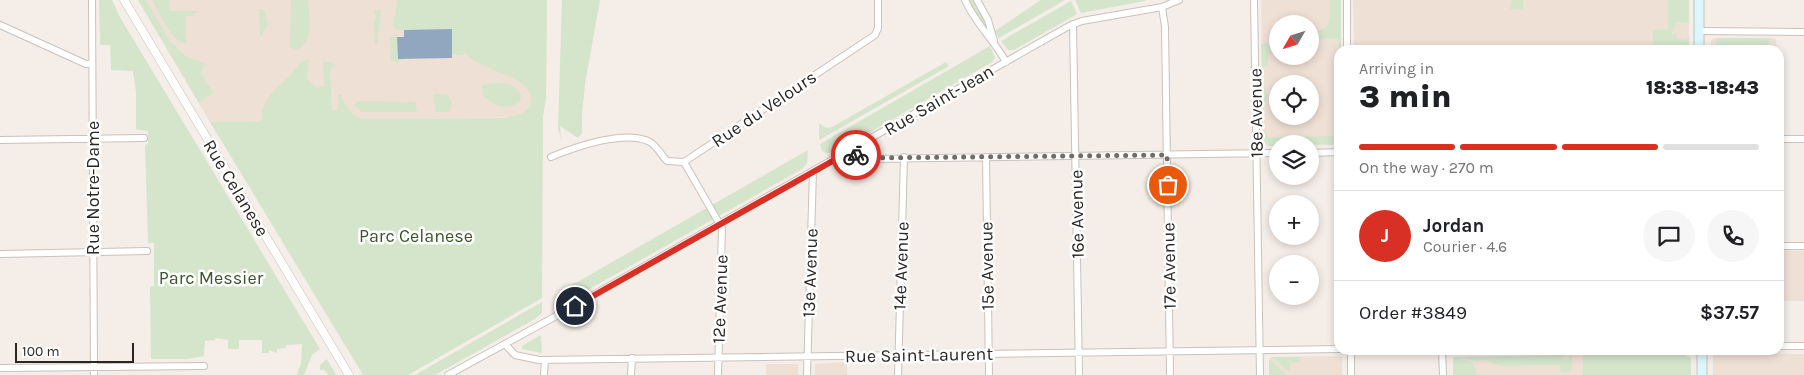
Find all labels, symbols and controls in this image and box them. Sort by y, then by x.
north arrow [1269,15,1319,65]
map controls [1269,15,1319,305]
text: Arriving in [1359,59,1434,78]
street label: Rue Saint-Jean [880,60,998,140]
street label: Rue du Velours [707,66,821,152]
street label: 18e Avenue [1244,68,1268,158]
button: locate [1269,75,1319,125]
text: 18:38–18:43 [1646,77,1759,99]
text: 3 min [1359,78,1452,115]
street label: Rue Notre-Dame [82,121,104,255]
courier [831,130,881,180]
street label: Rue Celanese [198,135,274,241]
button: layers [1269,135,1319,185]
icon: bike [842,141,870,169]
text: On the way · 270 m [1359,158,1494,177]
pin [1147,164,1189,206]
street label: 16e Avenue [1065,169,1089,259]
icon: bag [1154,171,1182,199]
button: + [1269,195,1319,245]
button: chat [1643,210,1695,262]
button: phone [1707,210,1759,262]
text: Jordan [1423,215,1484,237]
street label: 14e Avenue [888,221,914,311]
street label: 15e Avenue [975,221,999,311]
street label: 17e Avenue [1157,222,1181,310]
park label: Parc Celanese [359,225,473,247]
text: J [1381,225,1389,247]
street label: 13e Avenue [797,228,823,318]
text: Courier · 4.6 [1423,237,1507,256]
street label: 12e Avenue [707,254,733,344]
button: − [1269,255,1319,305]
park label: Parc Messier [159,267,264,289]
pin [554,285,596,327]
icon: home [561,292,589,320]
text: Order #3849 [1359,302,1467,324]
text: $37.57 [1700,302,1759,324]
scale bar [15,340,134,363]
text: 100 m [22,343,60,360]
street label: Rue Saint-Laurent [845,343,993,367]

